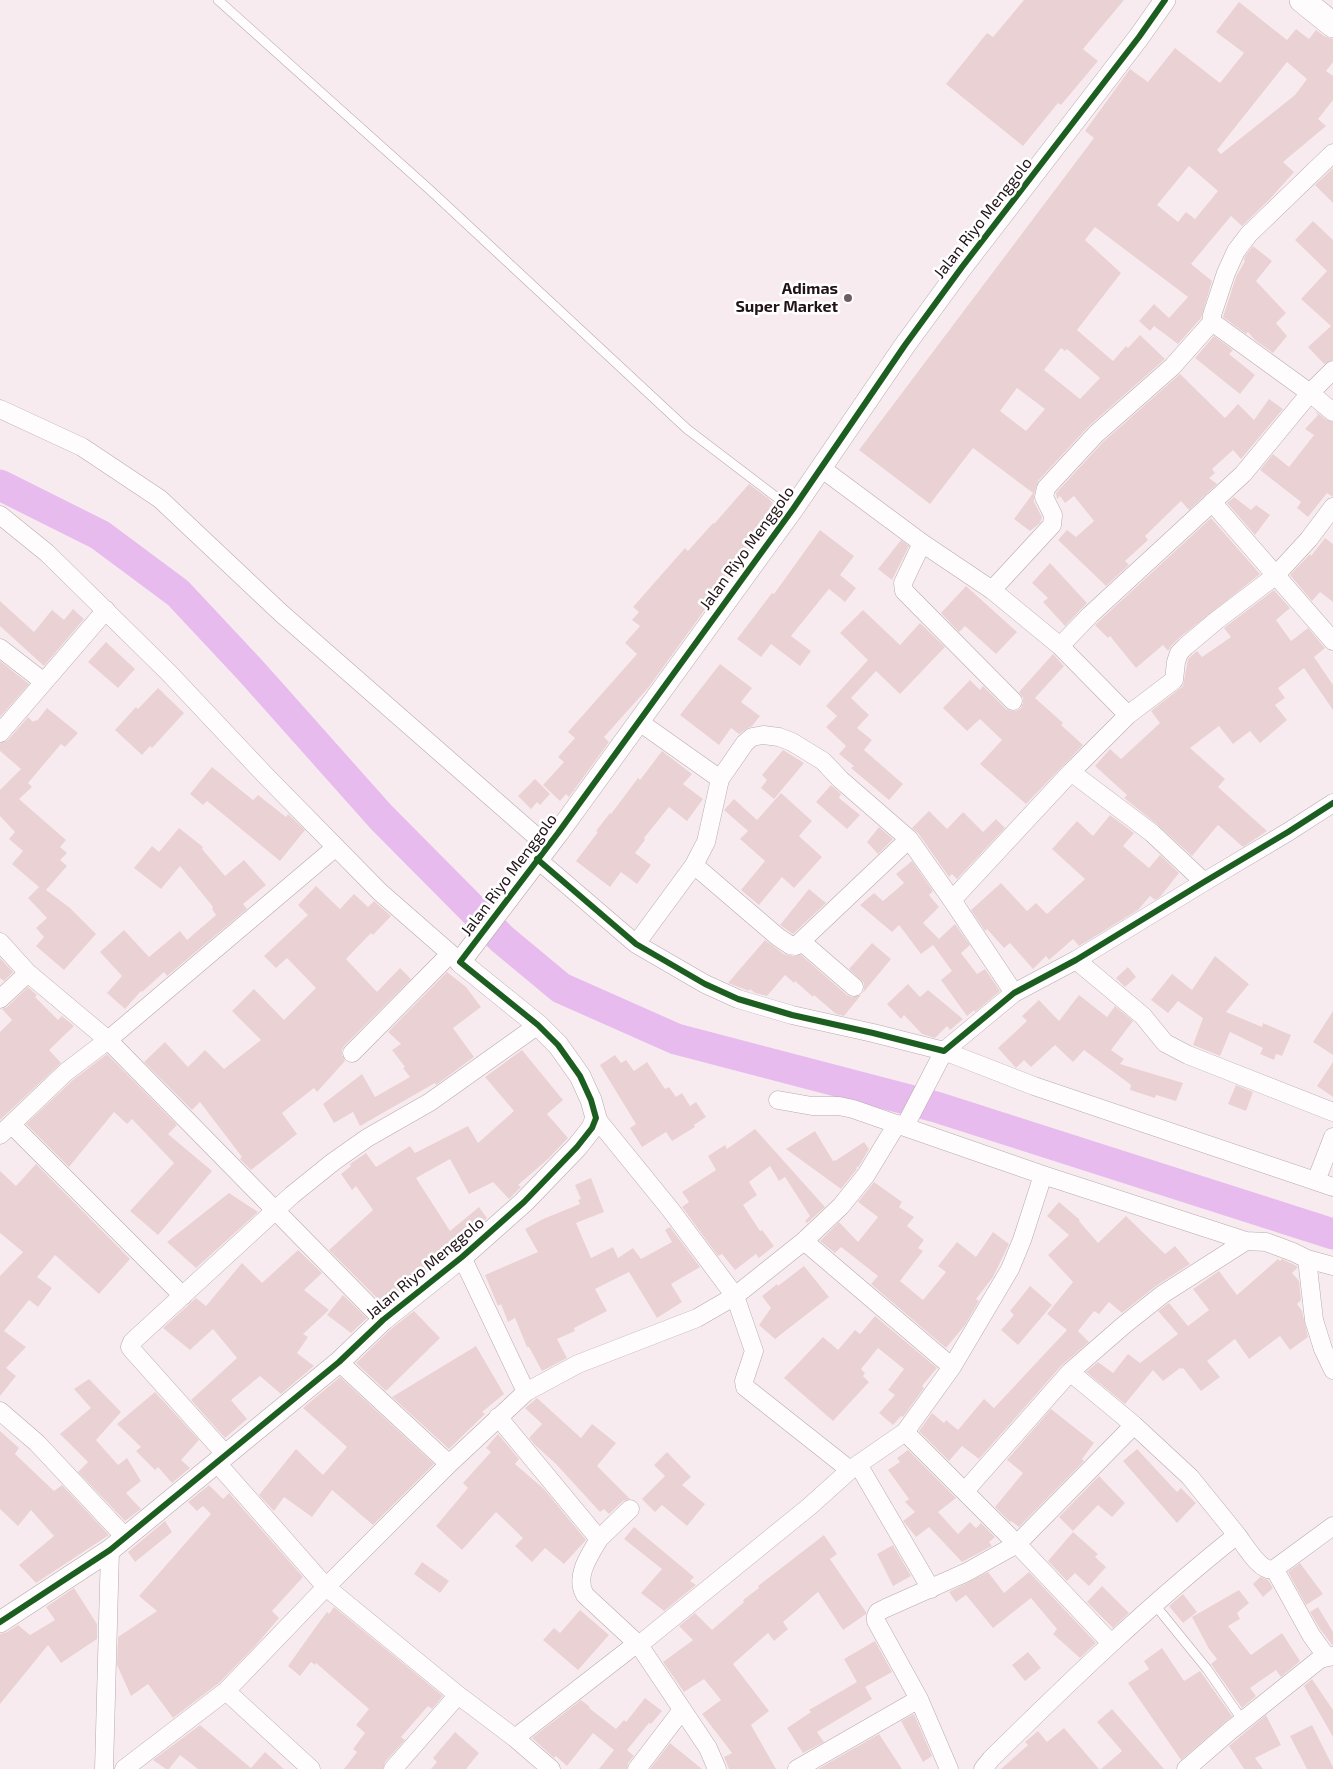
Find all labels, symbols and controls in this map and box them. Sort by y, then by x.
street label: Jalan Riyo Menggolo [930,154,1036,282]
place label: Adimas Super Market [735,279,838,317]
marker: Adimas Super Market [842,292,854,304]
street label: Jalan Riyo Menggolo [696,482,798,614]
street label: Jalan Riyo Menggolo [457,810,561,940]
street label: Jalan Riyo Menggolo [362,1213,488,1323]

